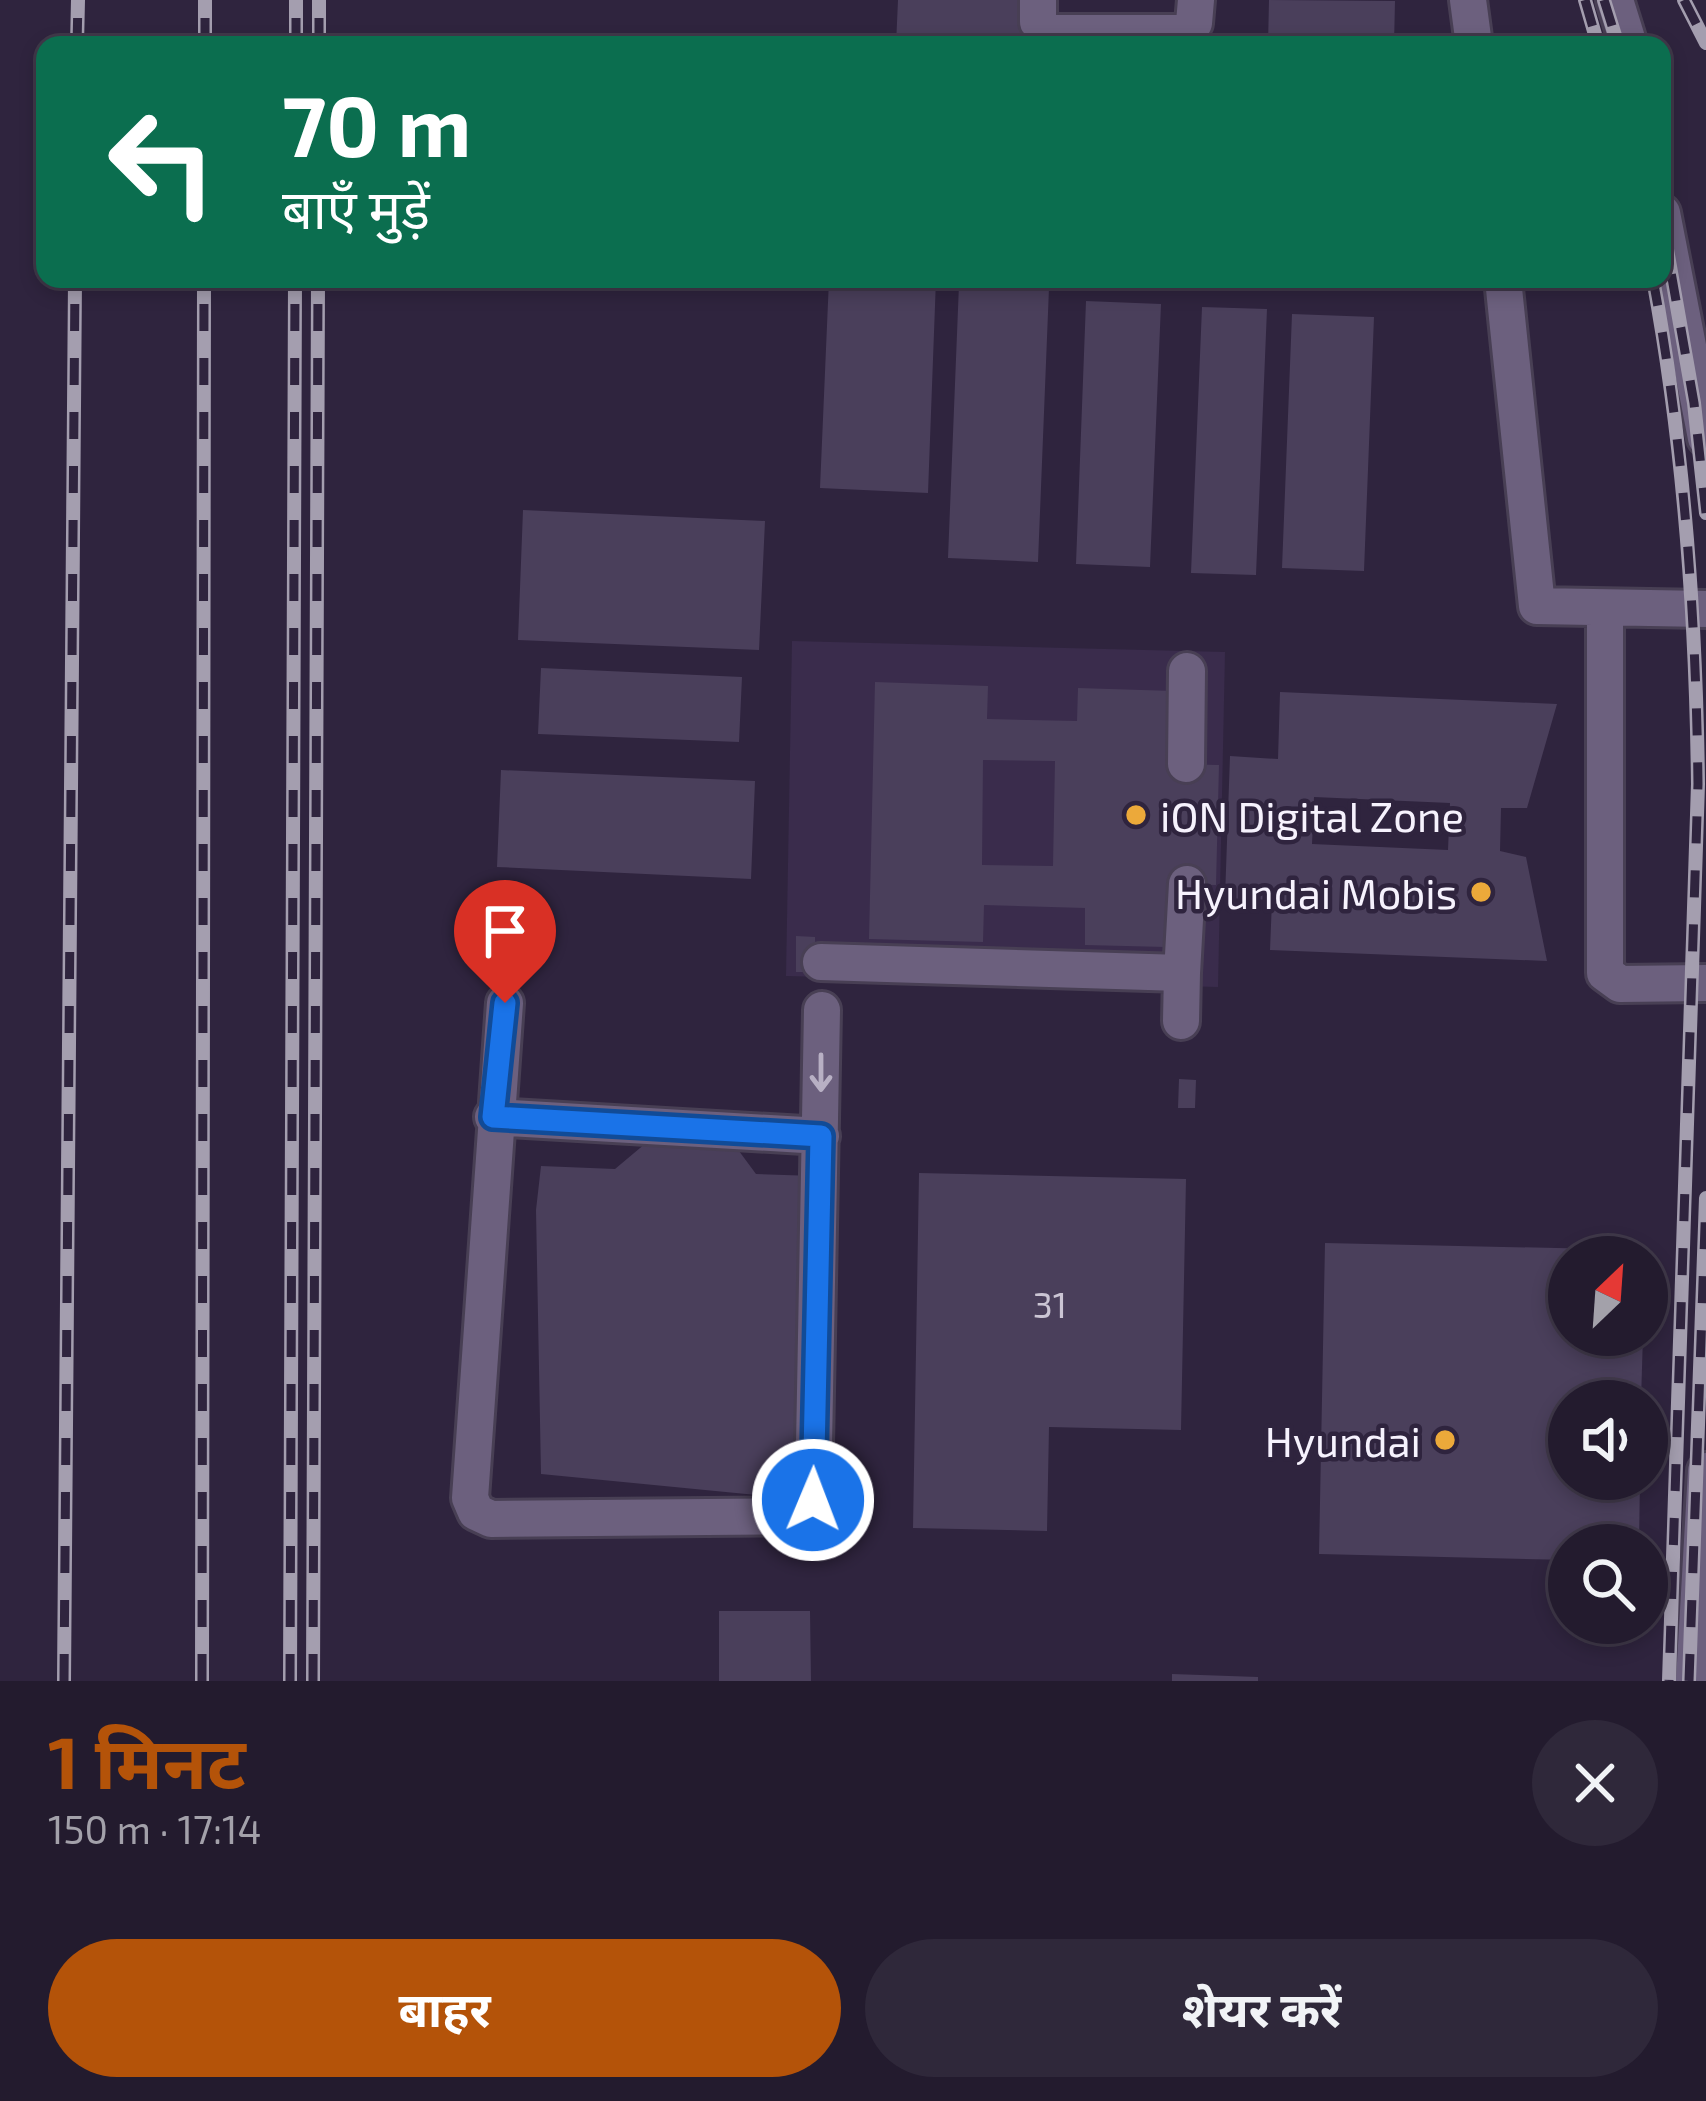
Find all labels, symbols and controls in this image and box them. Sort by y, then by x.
text: 70 m [282,73,472,174]
icon: left [84,84,240,240]
text: बाएँ मुड़ें [282,175,430,240]
place label: iON Digital Zone [1160,790,1464,840]
marker: iON Digital Zone [1123,802,1149,828]
place label: Hyundai Mobis [1175,867,1457,917]
marker: Hyundai Mobis [1468,879,1494,905]
pin [454,880,556,1003]
icon: arrive [472,898,538,964]
one-way arrow [810,1053,832,1092]
north arrow [1548,1236,1668,1356]
map controls [1548,1236,1668,1644]
house number: 31 [1033,1282,1067,1325]
button: sound [1548,1380,1668,1500]
place label: Hyundai [1265,1415,1421,1465]
marker: Hyundai [1432,1427,1458,1453]
position arrow [750,1437,876,1563]
button: search [1548,1524,1668,1644]
text: 1 मिनट [48,1717,246,1803]
button: close [1532,1720,1658,1846]
text: 150 m · 17:14 [48,1805,262,1852]
button: बाहर [48,1939,841,2077]
button: शेयर करें [865,1939,1658,2077]

